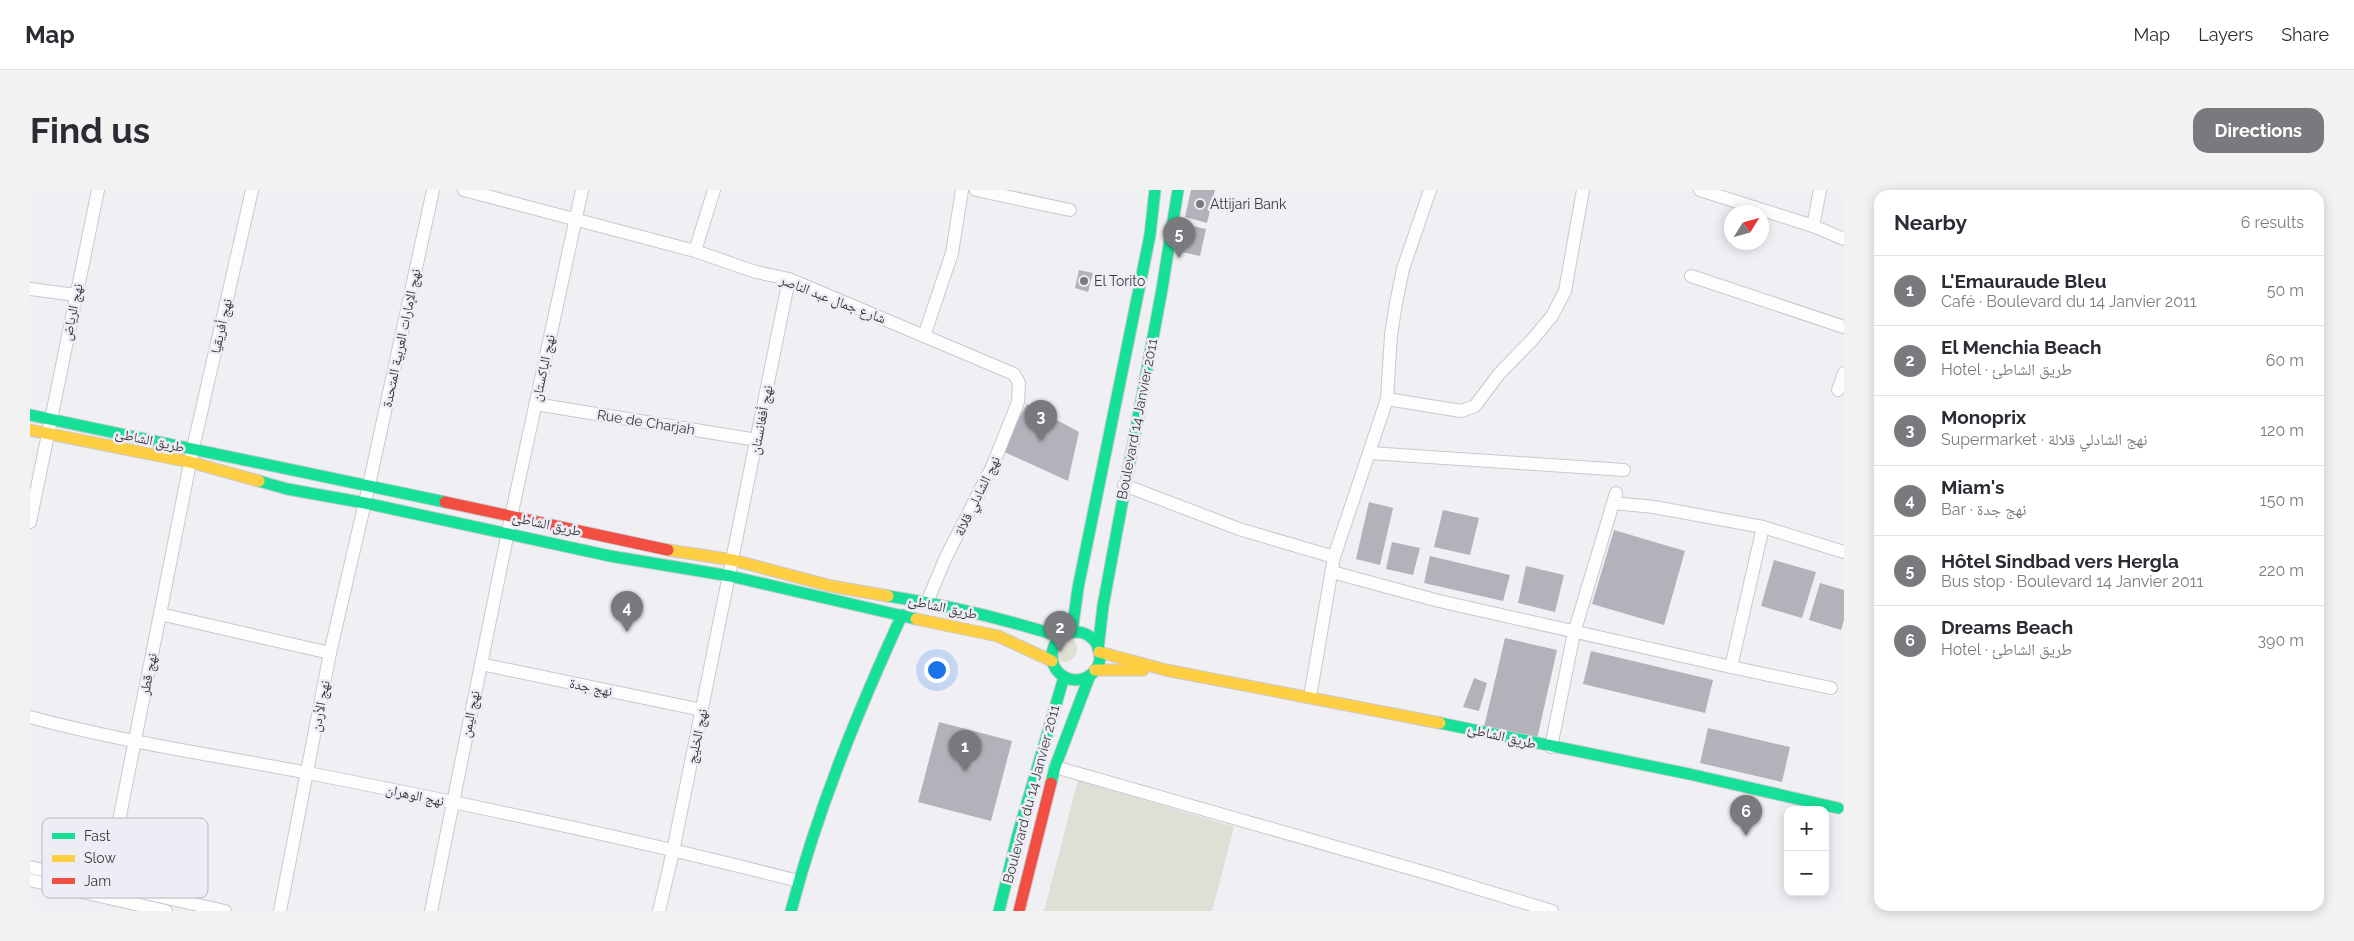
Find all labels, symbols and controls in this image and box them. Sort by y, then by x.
text: Map [25,20,75,49]
text: Map [2134,24,2170,45]
text: Layers [2198,24,2253,45]
text: Share [2281,24,2329,45]
button: Directions [2193,108,2324,153]
text: Find us [30,110,150,151]
place label: Attijari Bank [1210,196,1287,212]
marker: Attijari Bank [1194,198,1206,210]
north arrow [1724,205,1769,250]
text: Nearby [1894,210,1967,235]
text: 6 results [2241,213,2304,232]
pin: 5 [1163,217,1195,258]
street label: نهج الإمارات العربية المتحدة [379,267,425,409]
text: L'Emauraude Bleu [1941,270,2106,292]
street label: شارع جمال عبد الناصر [776,271,888,328]
place label: El Torito [1094,273,1145,289]
marker: El Torito [1078,275,1090,287]
text: 1 [1906,281,1914,300]
text: 50 m [2267,281,2304,300]
street label: نهج الرياض [58,282,88,342]
text: Café · Boulevard du 14 Janvier 2011 [1941,292,2197,311]
street label: نهج أفريقيا [207,297,237,355]
street label: نهج الباكستان [528,333,560,403]
text: El Menchia Beach [1941,336,2102,358]
street label: Boulevard 14 Janvier 2011 [1114,337,1160,501]
text: 2 [1905,351,1915,370]
text: 60 m [2266,351,2304,370]
text: Hotel · طريق الشاطئ [1941,360,2072,379]
street label: نهج أفغانستان [746,384,778,457]
pin: 3 [1025,400,1057,441]
street label: Rue de Charjah [596,406,696,438]
text: Monoprix [1941,406,2026,428]
text: 3 [1906,421,1914,440]
text: 120 m [2260,421,2304,440]
street label: طريق الشاطئ [114,425,186,457]
text: Supermarket · نهج الشادلي قلالة [1941,430,2147,449]
street label: نهج الشادلي قلالة [951,453,1006,540]
text: Miam's [1941,476,2004,498]
text: 4 [1905,491,1915,510]
text: 150 m [2260,491,2304,510]
text: Bar · نهج جدة [1941,500,2026,519]
street label: طريق الشاطئ [511,509,583,541]
text: Hôtel Sindbad vers Hergla [1941,550,2179,572]
text: 5 [1906,561,1914,580]
text: 220 m [2259,561,2304,580]
text: Bus stop · Boulevard 14 Janvier 2011 [1941,572,2203,591]
pin: 4 [611,591,643,632]
street label: طريق الشاطئ [907,592,979,624]
pin: 2 [1044,611,1076,652]
text: Dreams Beach [1941,616,2073,638]
text: 6 [1905,631,1915,650]
text: 390 m [2258,631,2304,650]
text: Hotel · طريق الشاطئ [1941,640,2072,659]
street label: نهج قطر [136,652,162,698]
your location [924,657,950,683]
street label: نهج جدة [568,675,614,701]
street label: نهج الأردن [307,679,335,733]
street label: نهج اليمن [457,689,485,739]
street label: Boulevard du 14 Janvier 2011 [999,703,1063,885]
street label: نهج الخليج [683,707,713,765]
street label: طريق الشاطئ [1466,720,1538,754]
pin: 1 [949,730,981,771]
street label: نهج الوهران [384,781,446,811]
pin: 6 [1730,795,1762,836]
map controls [1784,806,1829,896]
button: + [1784,806,1829,851]
legend [42,818,208,898]
text: Fast [84,828,111,844]
text: Slow [84,850,116,866]
button: − [1784,851,1829,896]
text: Jam [84,873,111,889]

